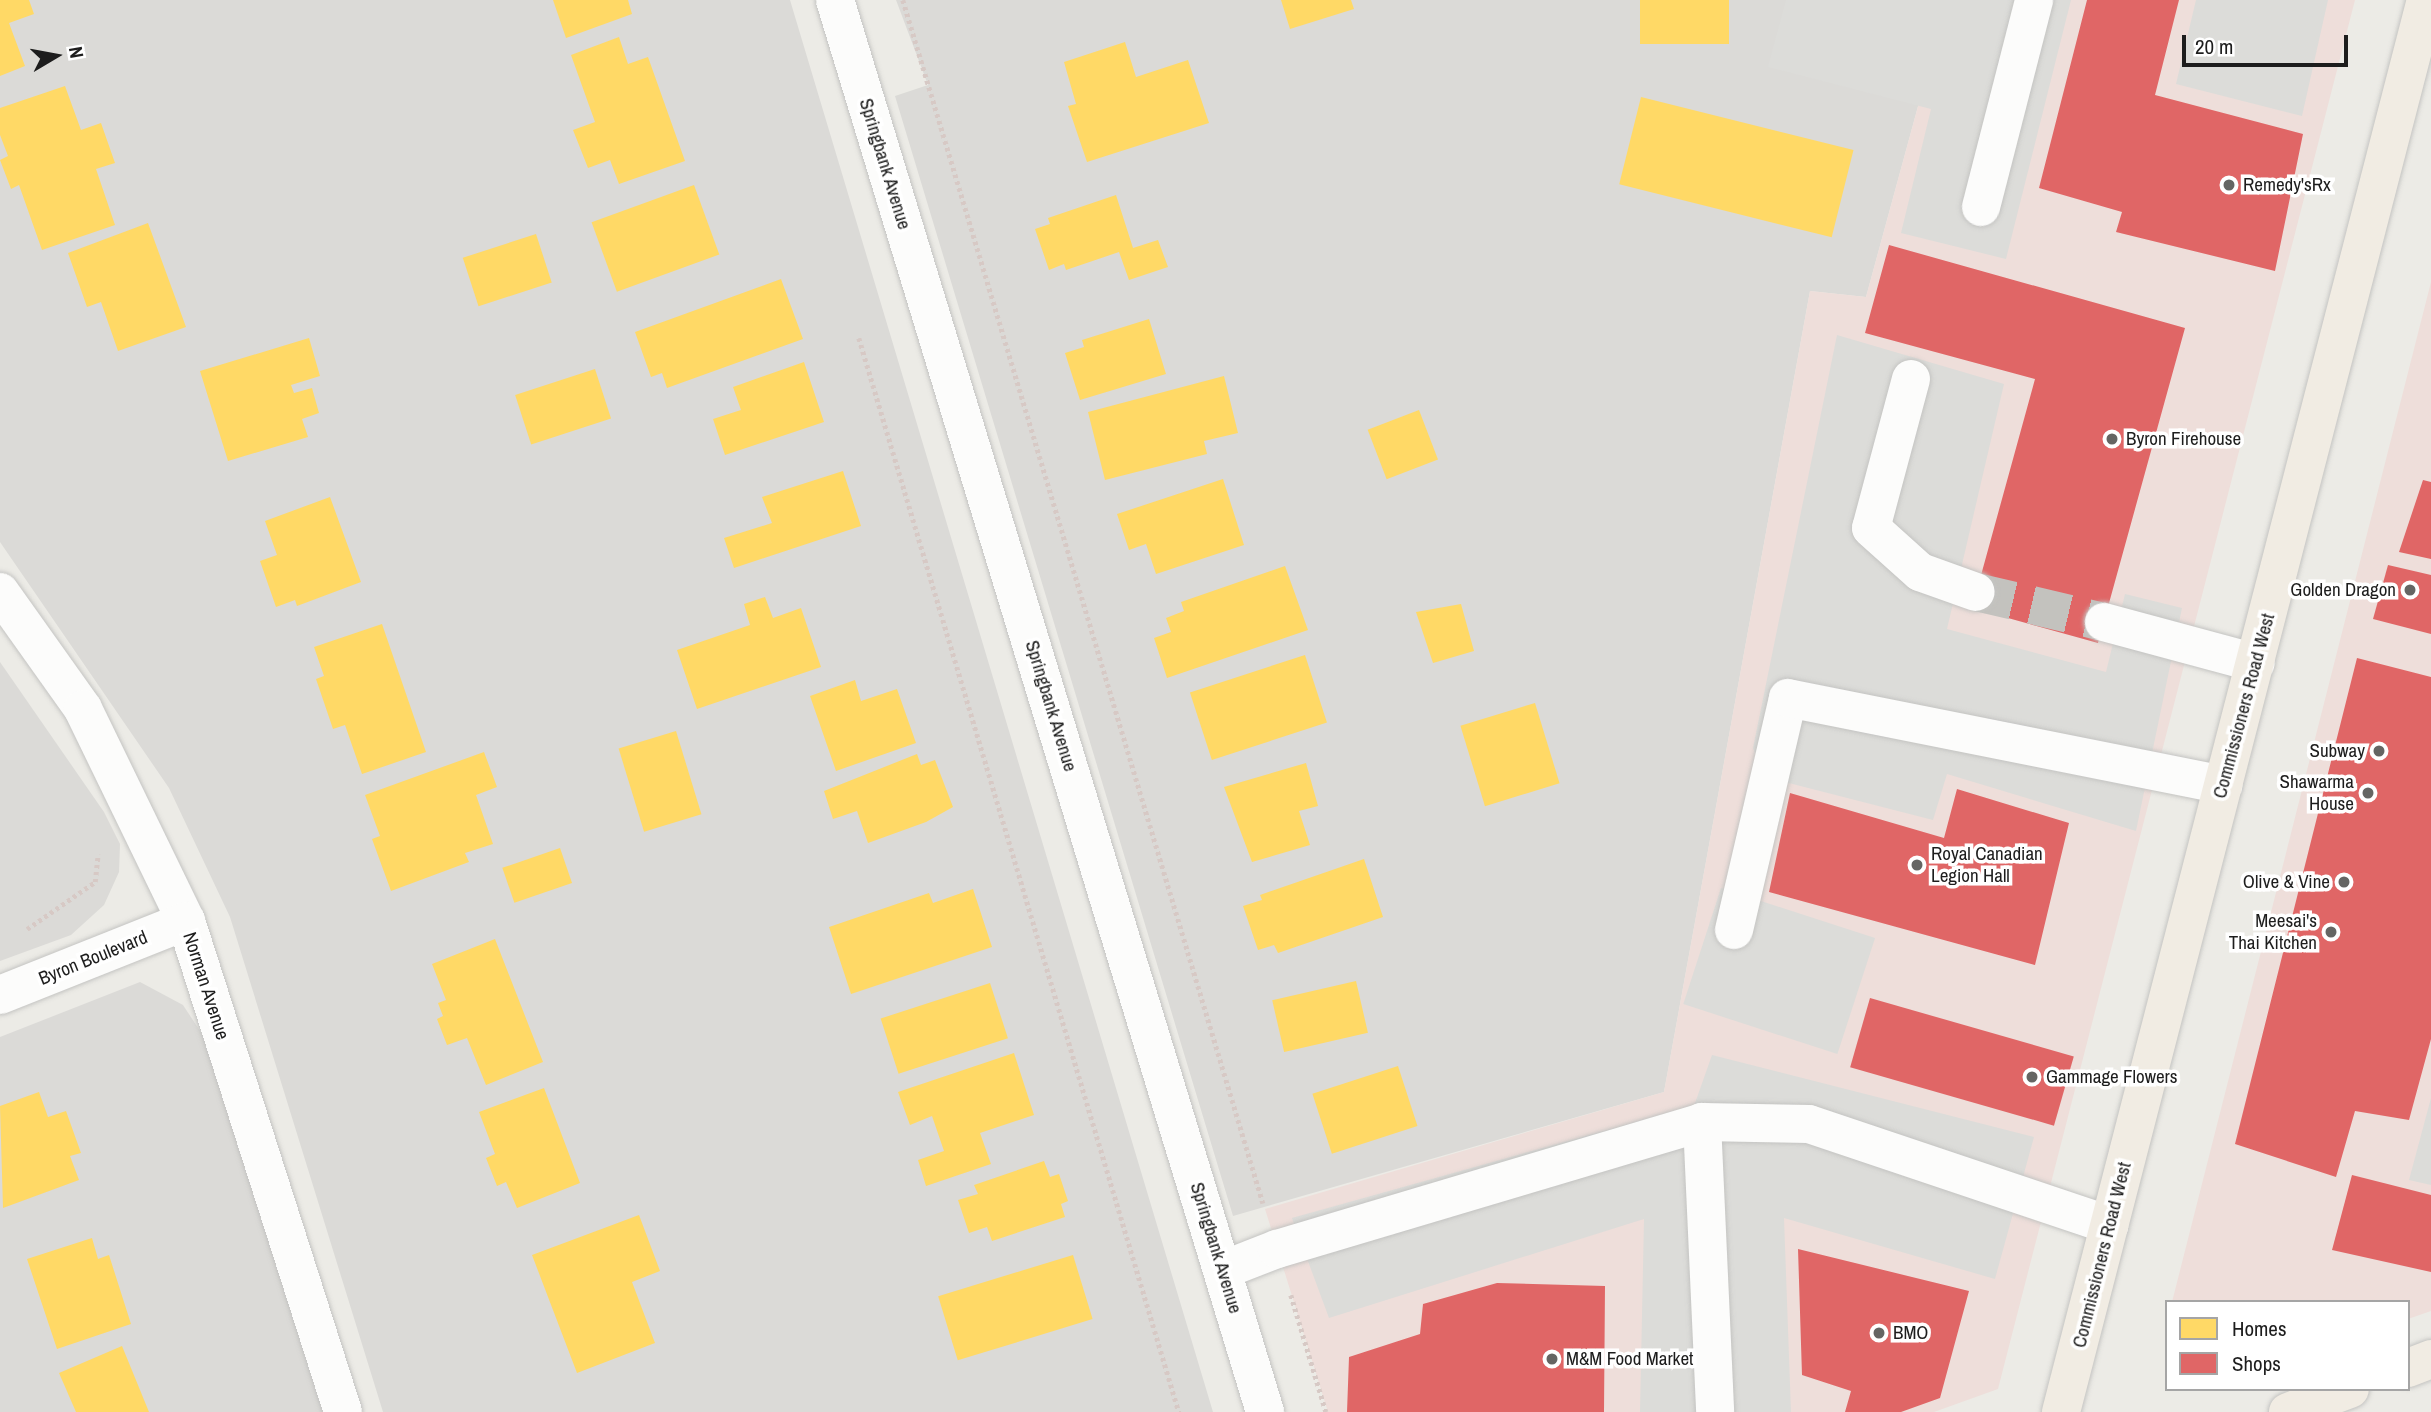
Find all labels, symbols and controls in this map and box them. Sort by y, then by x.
north arrow [21,21,91,91]
scale bar [2186,21,2352,65]
text: 20 m [2195,32,2233,61]
text: N [63,45,90,60]
street label: Springbank Avenue [854,95,916,233]
place label: Remedy'sRx [2243,174,2331,196]
marker: Remedy'sRx [2221,177,2237,193]
place label: Byron Firehouse [2126,428,2241,450]
marker: Byron Firehouse [2104,431,2120,447]
place label: Golden Dragon [2290,579,2396,601]
marker: Golden Dragon [2402,582,2418,598]
street label: Commissioners Road West [2208,611,2280,801]
street label: Springbank Avenue [1020,637,1082,775]
place label: Subway [2310,740,2365,762]
marker: Subway [2371,743,2387,759]
place label: Shawarma House [2280,771,2354,815]
marker: Shawarma House [2360,785,2376,801]
place label: Royal Canadian Legion Hall [1931,843,2043,887]
marker: Royal Canadian Legion Hall [1909,857,1925,873]
place label: Olive & Vine [2243,871,2330,893]
marker: Olive & Vine [2336,874,2352,890]
place label: Meesai's Thai Kitchen [2229,910,2317,954]
marker: Meesai's Thai Kitchen [2323,924,2339,940]
street label: Byron Boulevard [35,926,151,990]
street label: Norman Avenue [178,929,234,1043]
place label: Gammage Flowers [2046,1066,2178,1088]
marker: Gammage Flowers [2024,1069,2040,1085]
street label: Commissioners Road West [2068,1160,2136,1350]
street label: Springbank Avenue [1185,1179,1247,1317]
legend [2165,1300,2410,1391]
text: Homes [2232,1314,2287,1343]
place label: BMO [1893,1322,1928,1344]
marker: BMO [1871,1325,1887,1341]
place label: M&M Food Market [1566,1348,1693,1370]
text: Shops [2232,1349,2281,1378]
marker: M&M Food Market [1544,1351,1560,1367]

